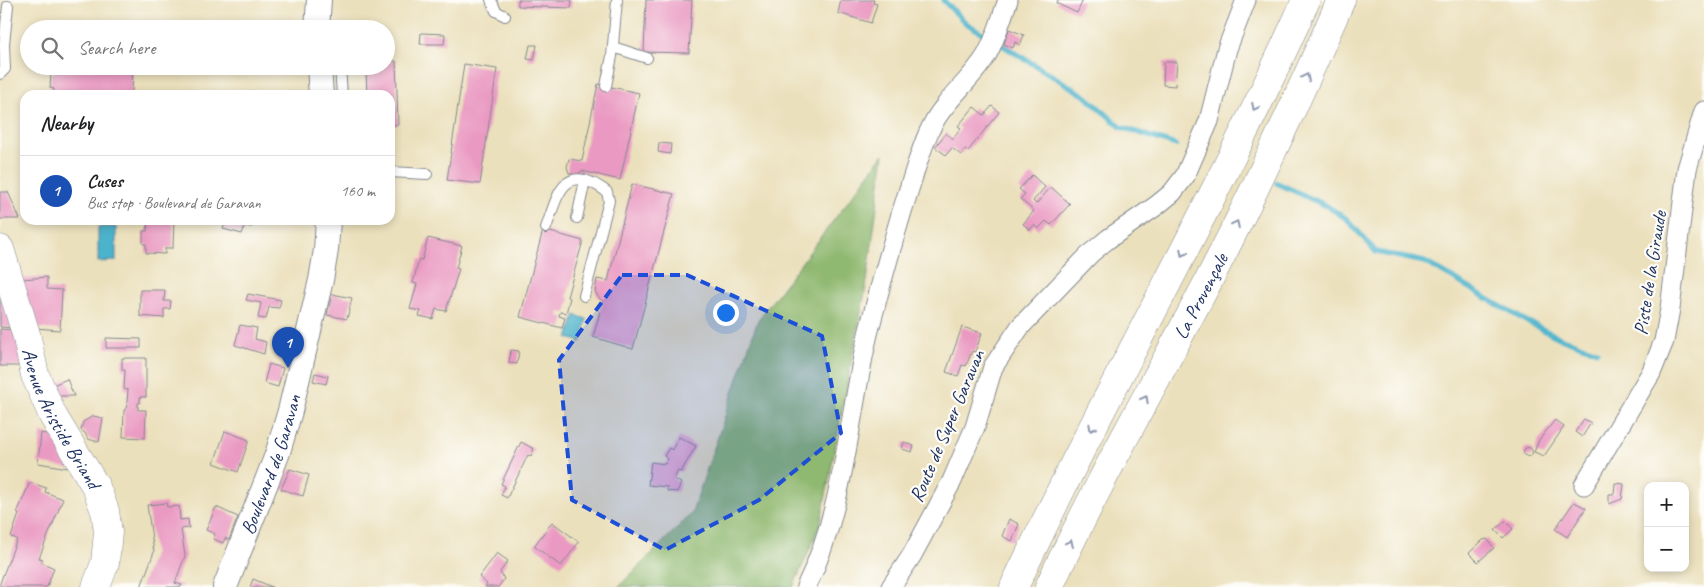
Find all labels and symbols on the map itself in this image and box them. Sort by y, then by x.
one-way arrow [1300,73,1311,82]
one-way arrow [1251,102,1261,111]
street label: Piste de la Giraude [1628,208,1672,337]
one-way arrow [1230,220,1241,229]
street label: La Provençale [1167,248,1234,343]
one-way arrow [1179,248,1189,257]
your location [713,300,739,326]
pin: 1 [272,327,304,368]
street label: Route de Super Garavan [904,345,991,506]
street label: Avenue Aristide Briand [17,346,108,496]
street label: Boulevard de Garavan [235,391,306,538]
one-way arrow [1139,395,1149,404]
one-way arrow [1088,423,1098,432]
one-way arrow [1063,539,1074,548]

